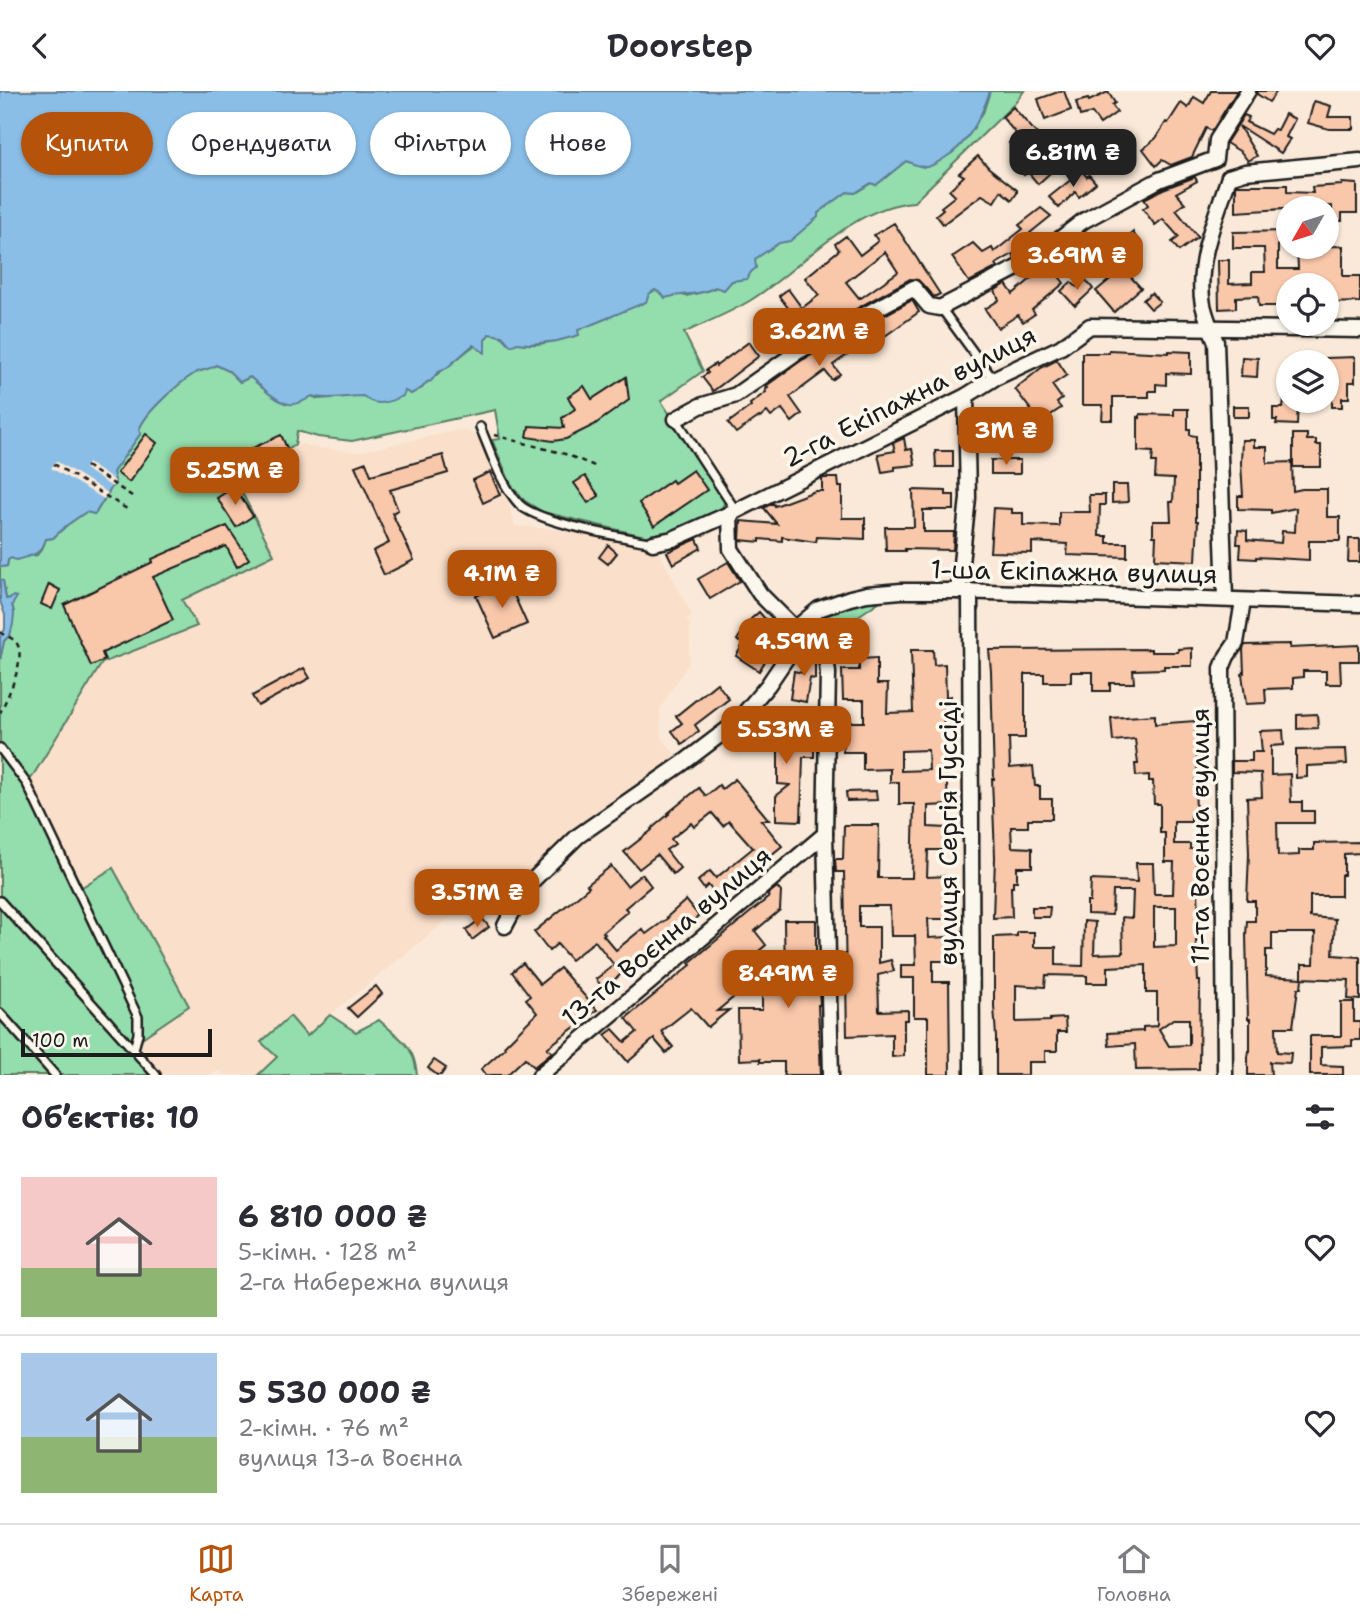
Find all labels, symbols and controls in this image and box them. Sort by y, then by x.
text: Doorstep [607,24,753,67]
icon: back [21,27,59,65]
icon: heart [1301,27,1339,65]
chip: Купити [21,112,153,175]
chip: Орендувати [167,112,356,175]
chip: Фільтри [370,112,511,175]
chip: Нове [525,112,631,175]
pin: 6.81M ₴ [1008,129,1138,189]
text: 6.81M ₴ [1025,137,1121,167]
north arrow [1276,196,1339,259]
map controls [1276,196,1339,413]
pin: 3.69M ₴ [1012,233,1142,292]
text: 3.69M ₴ [1027,240,1127,270]
button: locate [1276,273,1339,336]
pin: 3.62M ₴ [754,309,884,368]
text: 3.62M ₴ [769,316,869,346]
street label: 2-га Екіпажна вулиця [776,317,1042,475]
button: layers [1276,350,1339,413]
pin: 3M ₴ [965,407,1047,467]
text: 3M ₴ [974,415,1038,445]
pin: 5.25M ₴ [170,447,300,507]
text: 5.25M ₴ [186,455,284,485]
pin: 4.1M ₴ [445,551,559,610]
street label: 1-ша Екіпажна вулиця [930,551,1218,591]
text: 4.1M ₴ [464,558,540,588]
pin: 4.59M ₴ [739,619,869,678]
text: 4.59M ₴ [755,626,853,656]
street label: вулиця Сергія Гуссіді [930,700,965,966]
pin: 5.53M ₴ [721,707,851,766]
street label: 11-та Воєнна вулиця [1182,708,1217,964]
text: 5.53M ₴ [737,714,835,744]
street label: 13-та Воєнна вулиця [554,838,778,1034]
pin: 3.51M ₴ [412,869,542,929]
text: 3.51M ₴ [430,877,524,907]
pin: 8.49M ₴ [723,951,853,1010]
text: 8.49M ₴ [738,958,838,988]
scale bar [21,1026,212,1058]
text: 100 m [32,1028,89,1053]
text: Об’єктів: 10 [21,1097,199,1138]
icon: filters [1301,1098,1339,1136]
text: 6 810 000 ₴ [238,1196,427,1237]
icon: home [77,1205,161,1289]
icon: heart [1301,1228,1339,1266]
text: 5-кімн. · 128 m² [238,1237,417,1267]
text: 2-га Набережна вулиця [238,1267,509,1297]
text: 5 530 000 ₴ [238,1372,431,1413]
icon: home [77,1381,161,1465]
icon: heart [1301,1404,1339,1442]
text: 2-кімн. · 76 m² [238,1413,409,1443]
text: вулиця 13-а Воєнна [238,1443,462,1473]
tab: Карта [189,1540,244,1607]
tab: Збережені [622,1540,718,1607]
tab: Головна [1097,1540,1171,1607]

